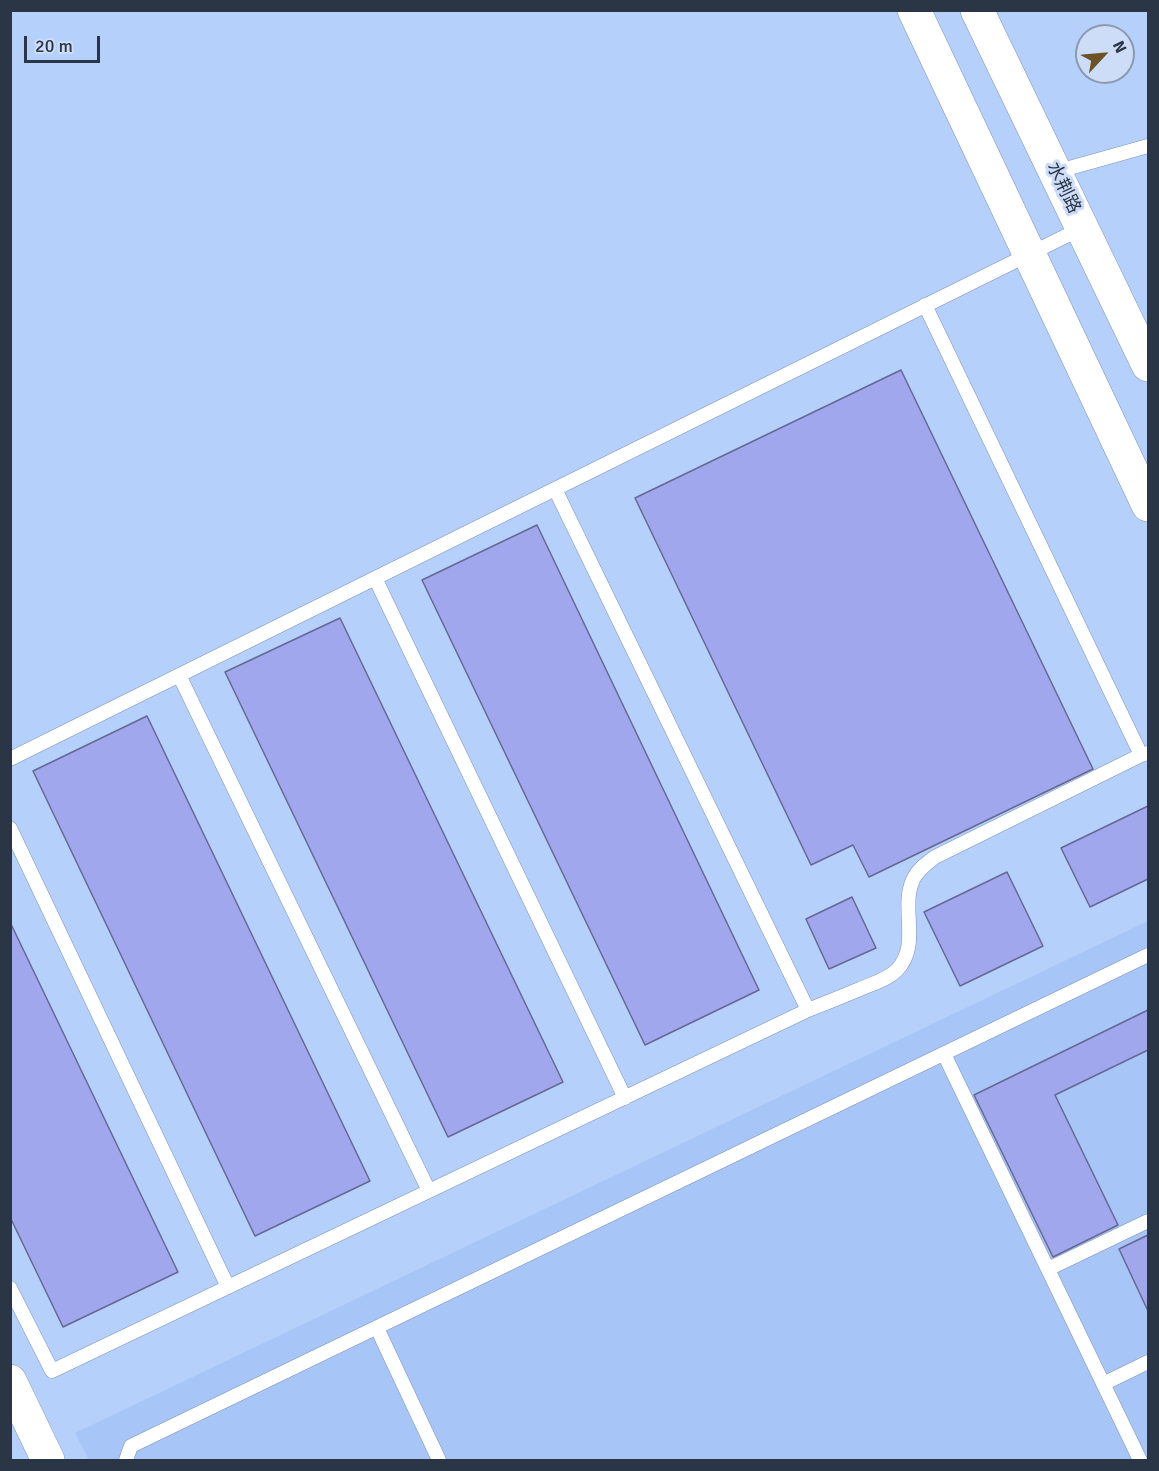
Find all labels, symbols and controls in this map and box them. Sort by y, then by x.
scale bar [27,24,104,62]
north arrow [1075,24,1135,84]
text: 20 m [35,35,73,57]
text: N [1108,38,1131,56]
street label: 水荆路 [1041,159,1085,217]

